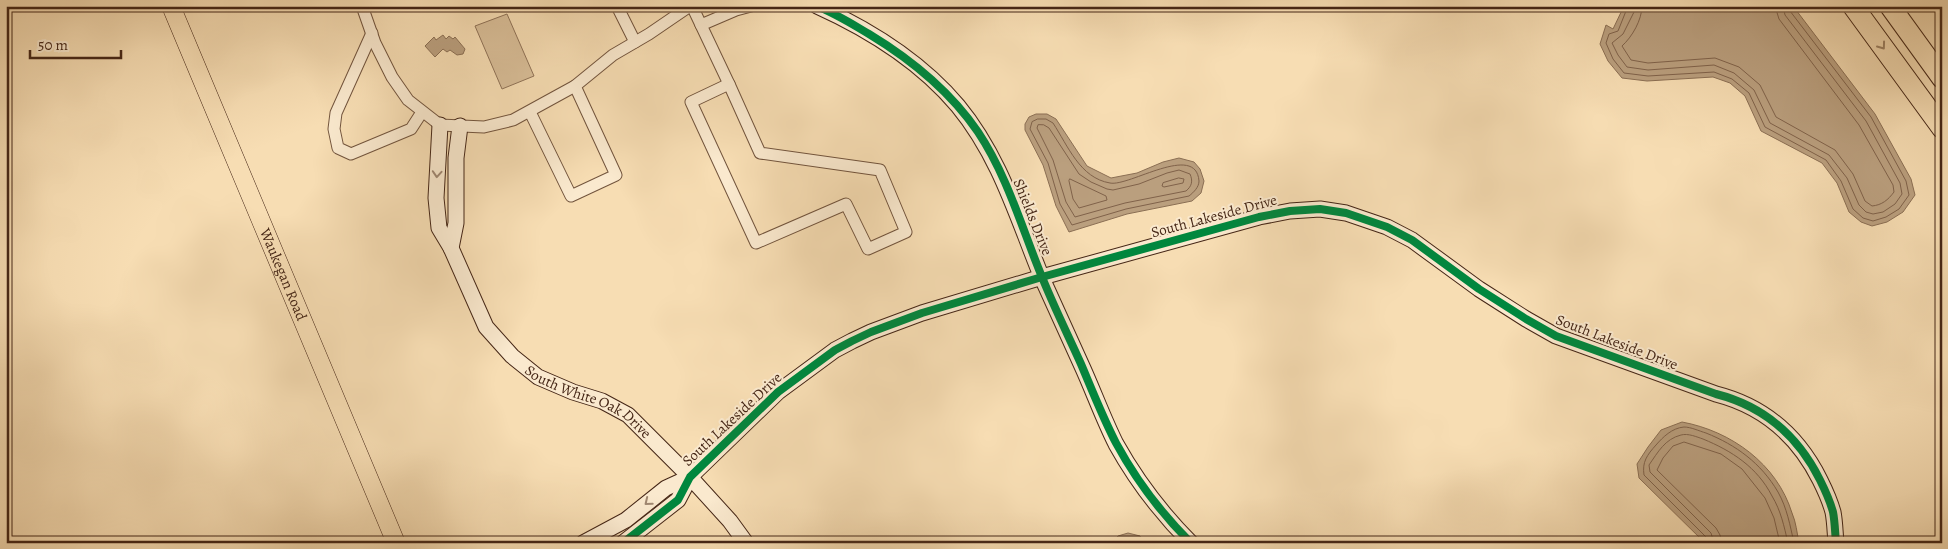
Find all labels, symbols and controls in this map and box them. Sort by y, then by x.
scale bar [30,28,121,60]
text: 50 m [38,35,68,55]
one-way arrow [1876,40,1885,50]
one-way arrow [432,170,443,178]
street label: Shields Drive [1009,176,1058,259]
street label: South Lakeside Drive [1149,190,1279,242]
street label: Waukegan Road [255,224,312,325]
street label: South Lakeside Drive [1553,309,1681,375]
street label: South White Oak Drive [521,360,656,443]
street label: South Lakeside Drive [678,367,786,470]
one-way arrow [645,496,654,505]

